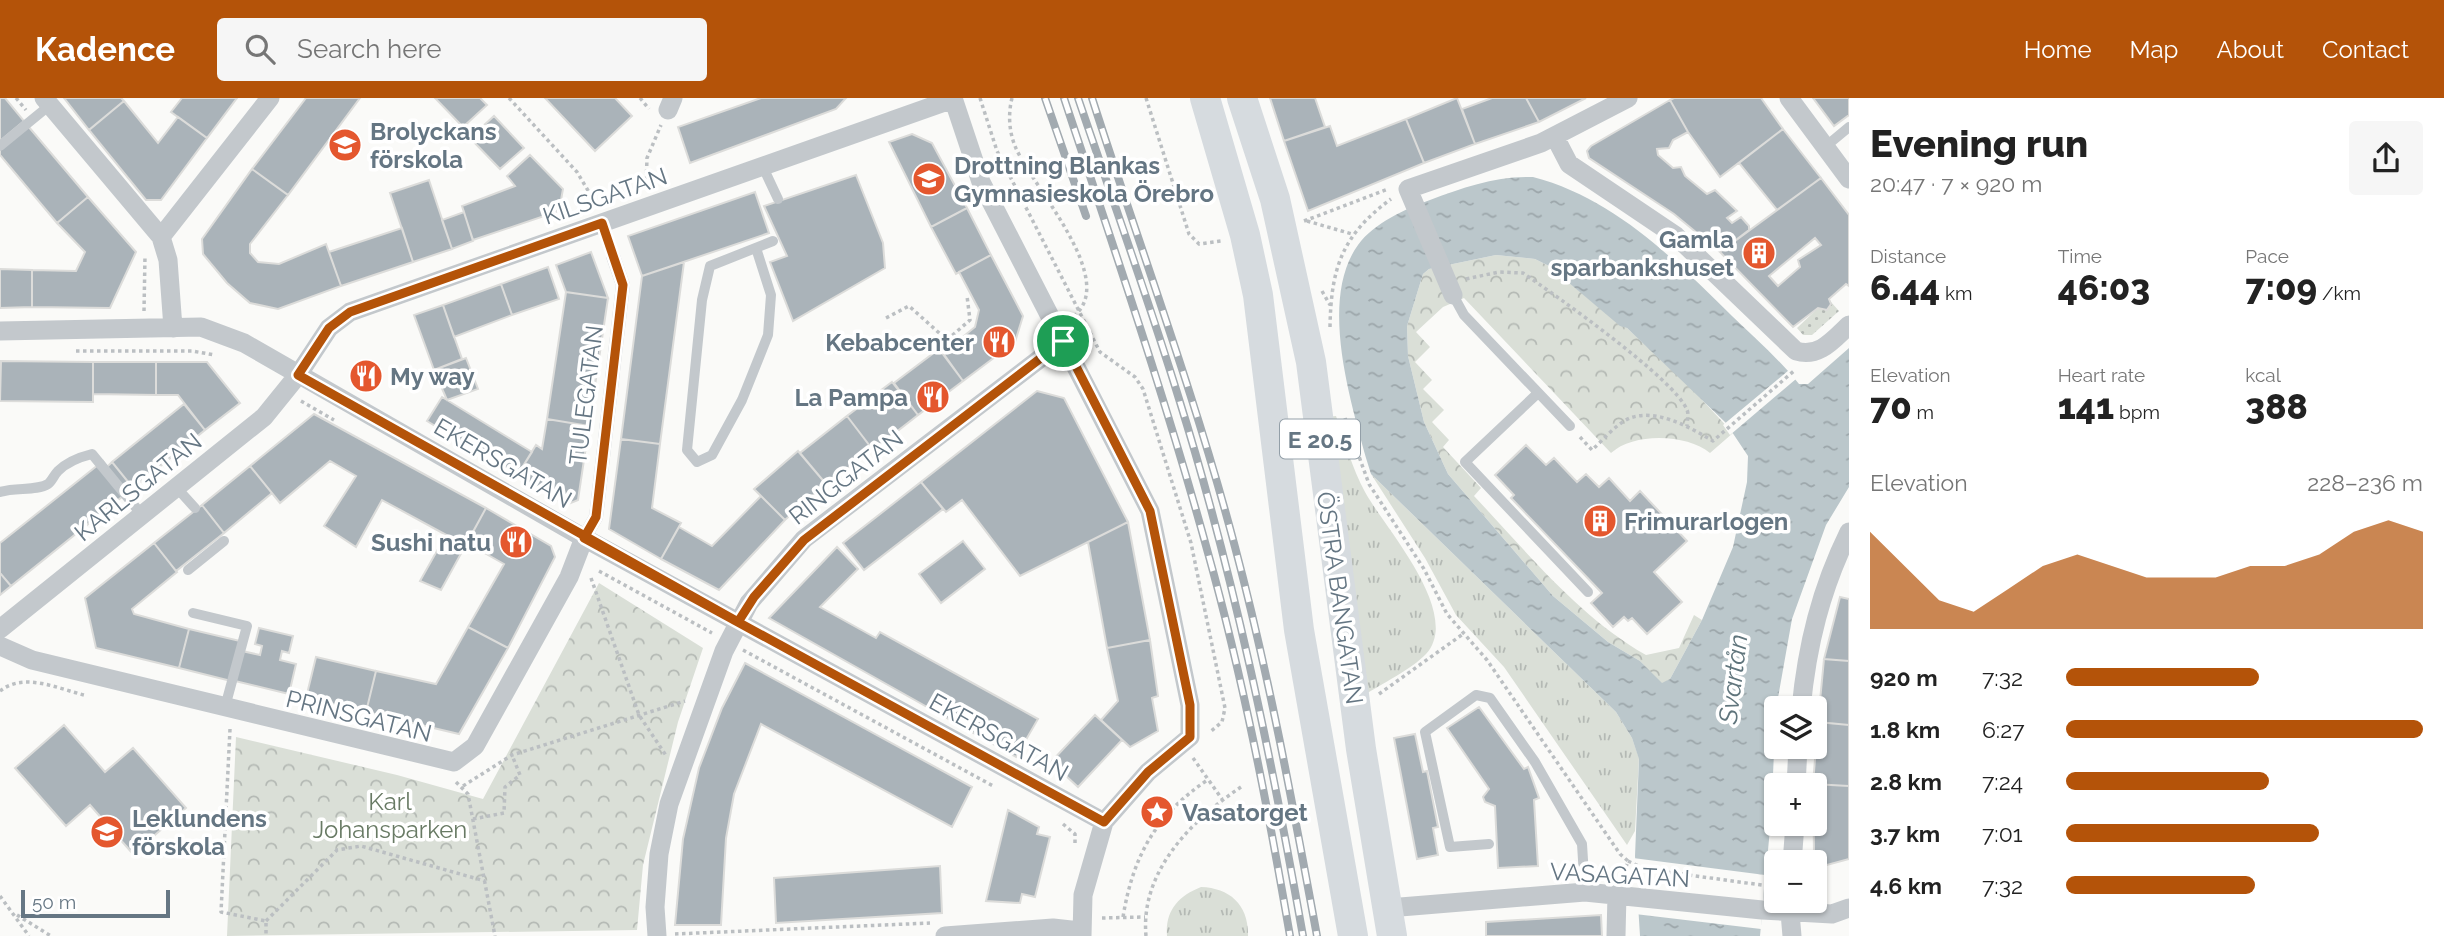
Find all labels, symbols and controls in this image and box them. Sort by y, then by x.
search box [217,18,707,81]
text: Kadence [35,30,175,69]
icon: search [241,30,279,68]
text: Search here [297,34,441,64]
text: Home [2024,35,2092,64]
text: Map [2130,35,2178,64]
text: About [2216,35,2284,64]
text: Contact [2322,35,2409,64]
place label: Brolyckans förskola [370,117,497,174]
text: Evening run [1870,121,2088,166]
button: share [2349,121,2423,195]
school or university icon: Brolyckans förskola [326,126,364,164]
place label: Drottning Blankas Gymnasieskola Örebro [954,151,1214,208]
school or university icon: Drottning Blankas Gymnasieskola Örebro [910,160,948,198]
street label: KILSGATAN [539,161,671,231]
text: 20:47 · 7 × 920 m [1870,170,2042,197]
place label: Gamla sparbankshuset [1551,225,1734,282]
building icon: Gamla sparbankshuset [1740,234,1778,272]
text: Distance [1870,245,1946,267]
text: Time [2058,245,2102,267]
text: Pace [2245,245,2289,267]
text: 6.44 [1870,267,1940,308]
text: 46:03 [2058,267,2150,308]
text: 7:09 [2245,267,2317,308]
text: km [1940,282,1973,304]
text: /km [2317,282,2361,304]
pin [1033,311,1093,371]
icon: arrive [1044,322,1082,360]
street label: TULEGATAN [563,323,609,467]
restaurant icon: Kebabcenter [980,323,1018,361]
place label: Kebabcenter [825,328,974,357]
restaurant icon: My way [347,357,385,395]
place label: My way [390,362,475,391]
text: Elevation [1870,364,1951,386]
text: Heart rate [2058,364,2145,386]
text: kcal [2245,364,2281,386]
restaurant icon: La Pampa [914,378,952,416]
place label: La Pampa [795,383,908,412]
text: 70 [1870,386,1912,427]
text: 141 [2058,386,2114,427]
text: 388 [2245,386,2308,427]
text: m [1912,401,1934,423]
text: bpm [2114,401,2160,423]
street label: EKERSGATAN [429,412,577,514]
road number: E 20.5 [1280,420,1360,458]
street label: RINGGATAN [783,423,909,531]
street label: KARLSGATAN [68,427,208,547]
text: Elevation [1870,469,1968,496]
text: 228–236 m [2307,469,2423,496]
street label: ÖSTRA BANGATAN [1311,490,1369,706]
building icon: Frimurarlogen [1581,502,1619,540]
place label: Frimurarlogen [1624,507,1788,536]
restaurant icon: Sushi natu [497,523,535,561]
place label: Sushi natu [371,528,491,557]
water label: Svartån [1712,632,1753,727]
text: 920 m [1870,664,1938,691]
text: 7:32 [1982,664,2023,691]
street label: PRINSGATAN [283,684,435,748]
street label: EKERSGATAN [924,687,1074,787]
map controls [1764,696,1827,913]
button: layers [1764,696,1827,759]
text: 1.8 km [1870,716,1940,743]
text: 6:27 [1982,716,2024,743]
text: 2.8 km [1870,768,1942,795]
text: 7:24 [1982,768,2023,795]
button: + [1764,773,1827,836]
park label: Karl Johansparken [313,787,467,844]
place icon: Vasatorget [1138,793,1176,831]
place label: Vasatorget [1182,798,1308,827]
place label: Leklundens förskola [132,804,267,861]
school or university icon: Leklundens förskola [88,813,126,851]
text: 3.7 km [1870,820,1940,847]
text: 7:01 [1982,820,2023,847]
button: − [1764,850,1827,913]
street label: VASAGATAN [1549,857,1691,893]
text: 4.6 km [1870,872,1942,899]
text: 7:32 [1982,872,2023,899]
scale bar [21,887,170,919]
text: 50 m [32,891,76,913]

